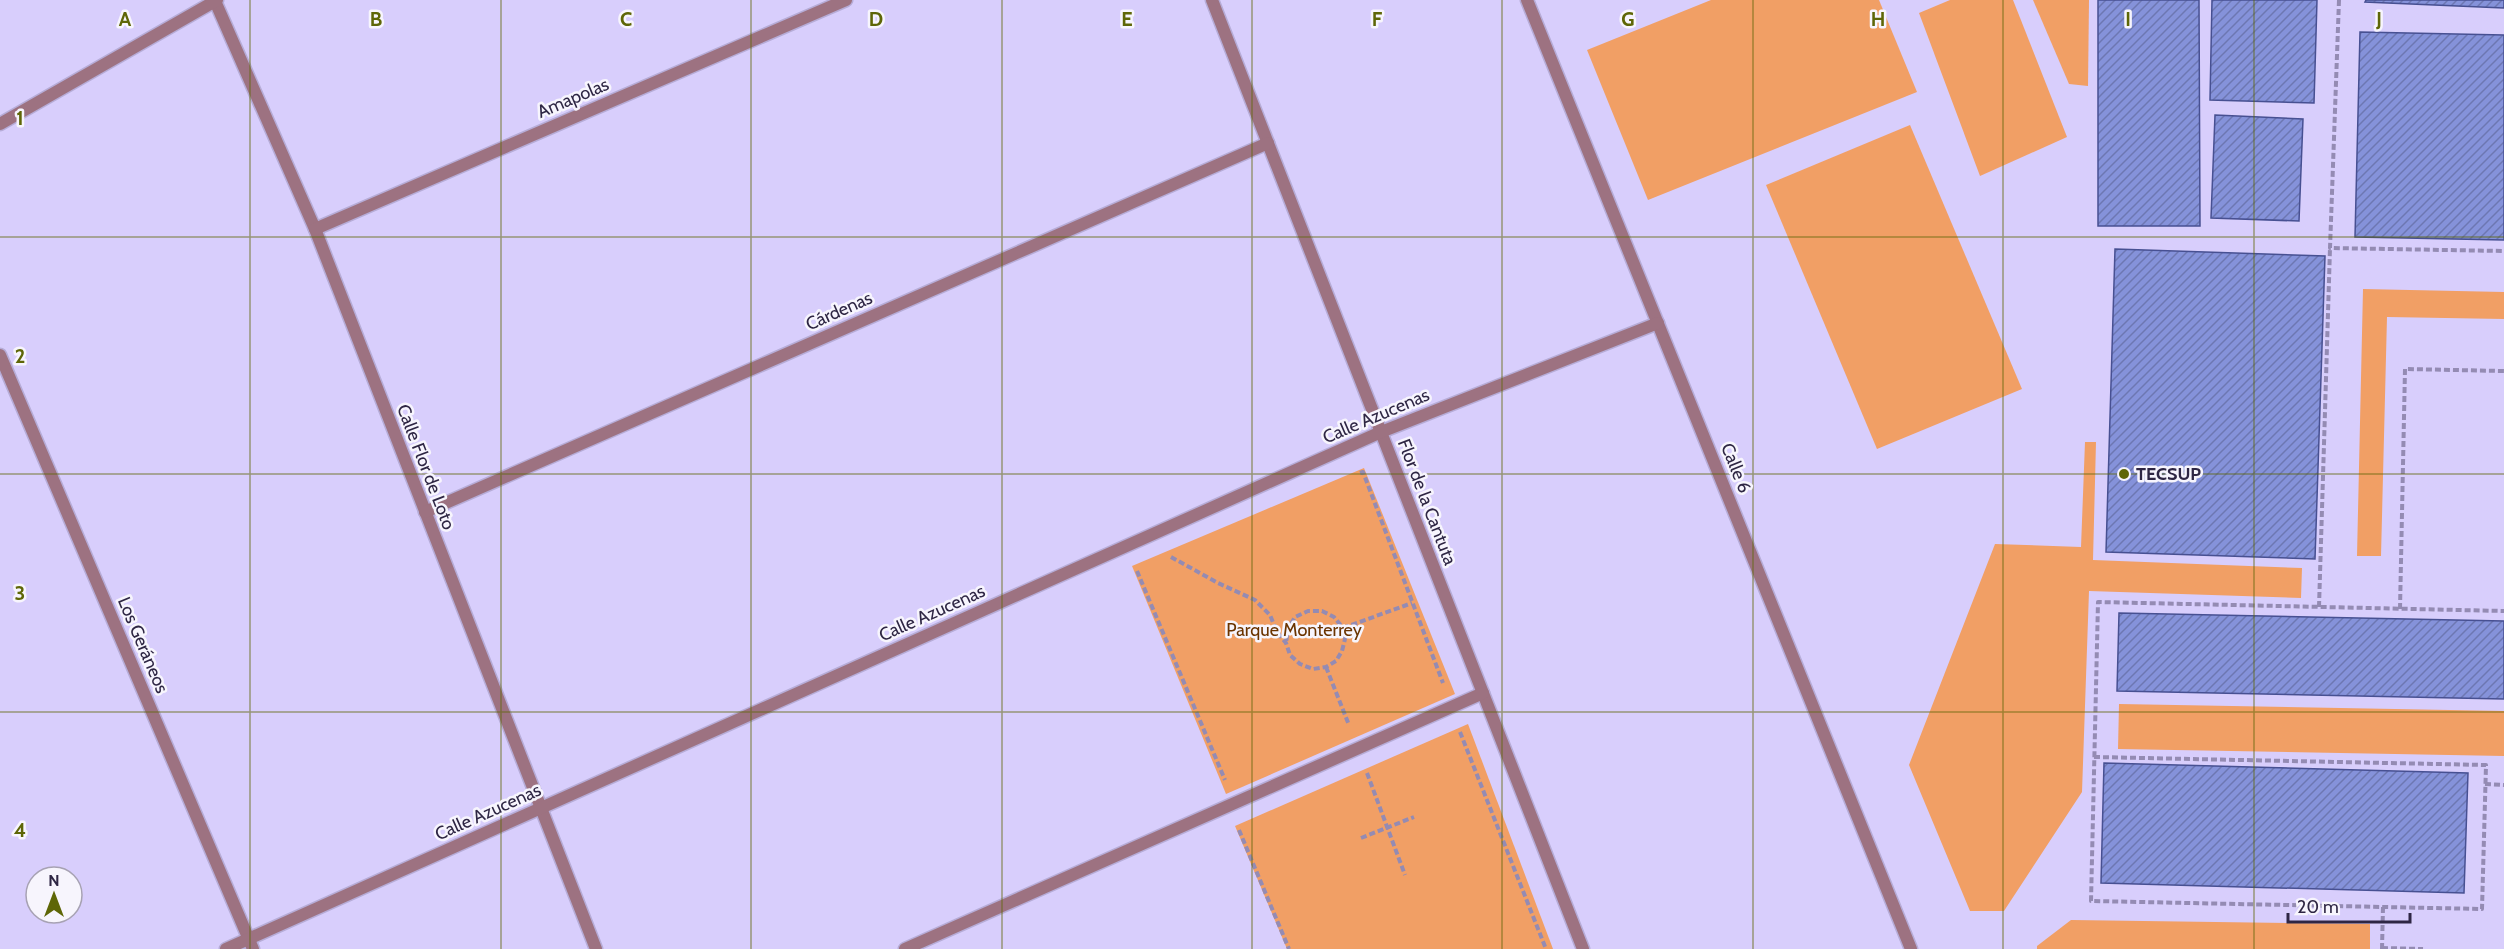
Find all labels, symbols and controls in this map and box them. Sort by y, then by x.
text: A [119,7,132,31]
text: B [370,7,382,31]
text: C [620,7,632,31]
text: D [869,7,883,31]
text: E [1121,7,1133,31]
text: F [1372,7,1383,31]
text: G [1621,7,1635,31]
text: H [1871,7,1885,31]
text: I [2125,7,2131,31]
text: J [2375,7,2382,31]
street label: Amapolas [534,73,612,123]
text: 1 [16,106,24,130]
street label: Cárdenas [802,287,876,335]
text: 2 [15,344,25,368]
street label: Calle Azucenas [1319,384,1433,448]
street label: Calle Flor de Loto [392,401,460,533]
street label: Flor de la Cantuta [1393,436,1461,568]
street label: Calle 6 [1716,440,1756,496]
place label: TECSUP [2136,463,2201,485]
marker: TECSUP [2117,467,2131,481]
street label: Calle Azucenas [876,580,988,646]
text: 3 [15,581,25,605]
street label: Los Geráneos [113,594,173,696]
park label: Parque Monterrey [1226,619,1362,641]
street label: Calle Azucenas [432,779,544,845]
text: 4 [14,818,26,842]
north arrow [24,865,84,925]
text: N [48,871,60,890]
scale bar [2288,886,2410,924]
text: 20 m [2297,896,2339,918]

